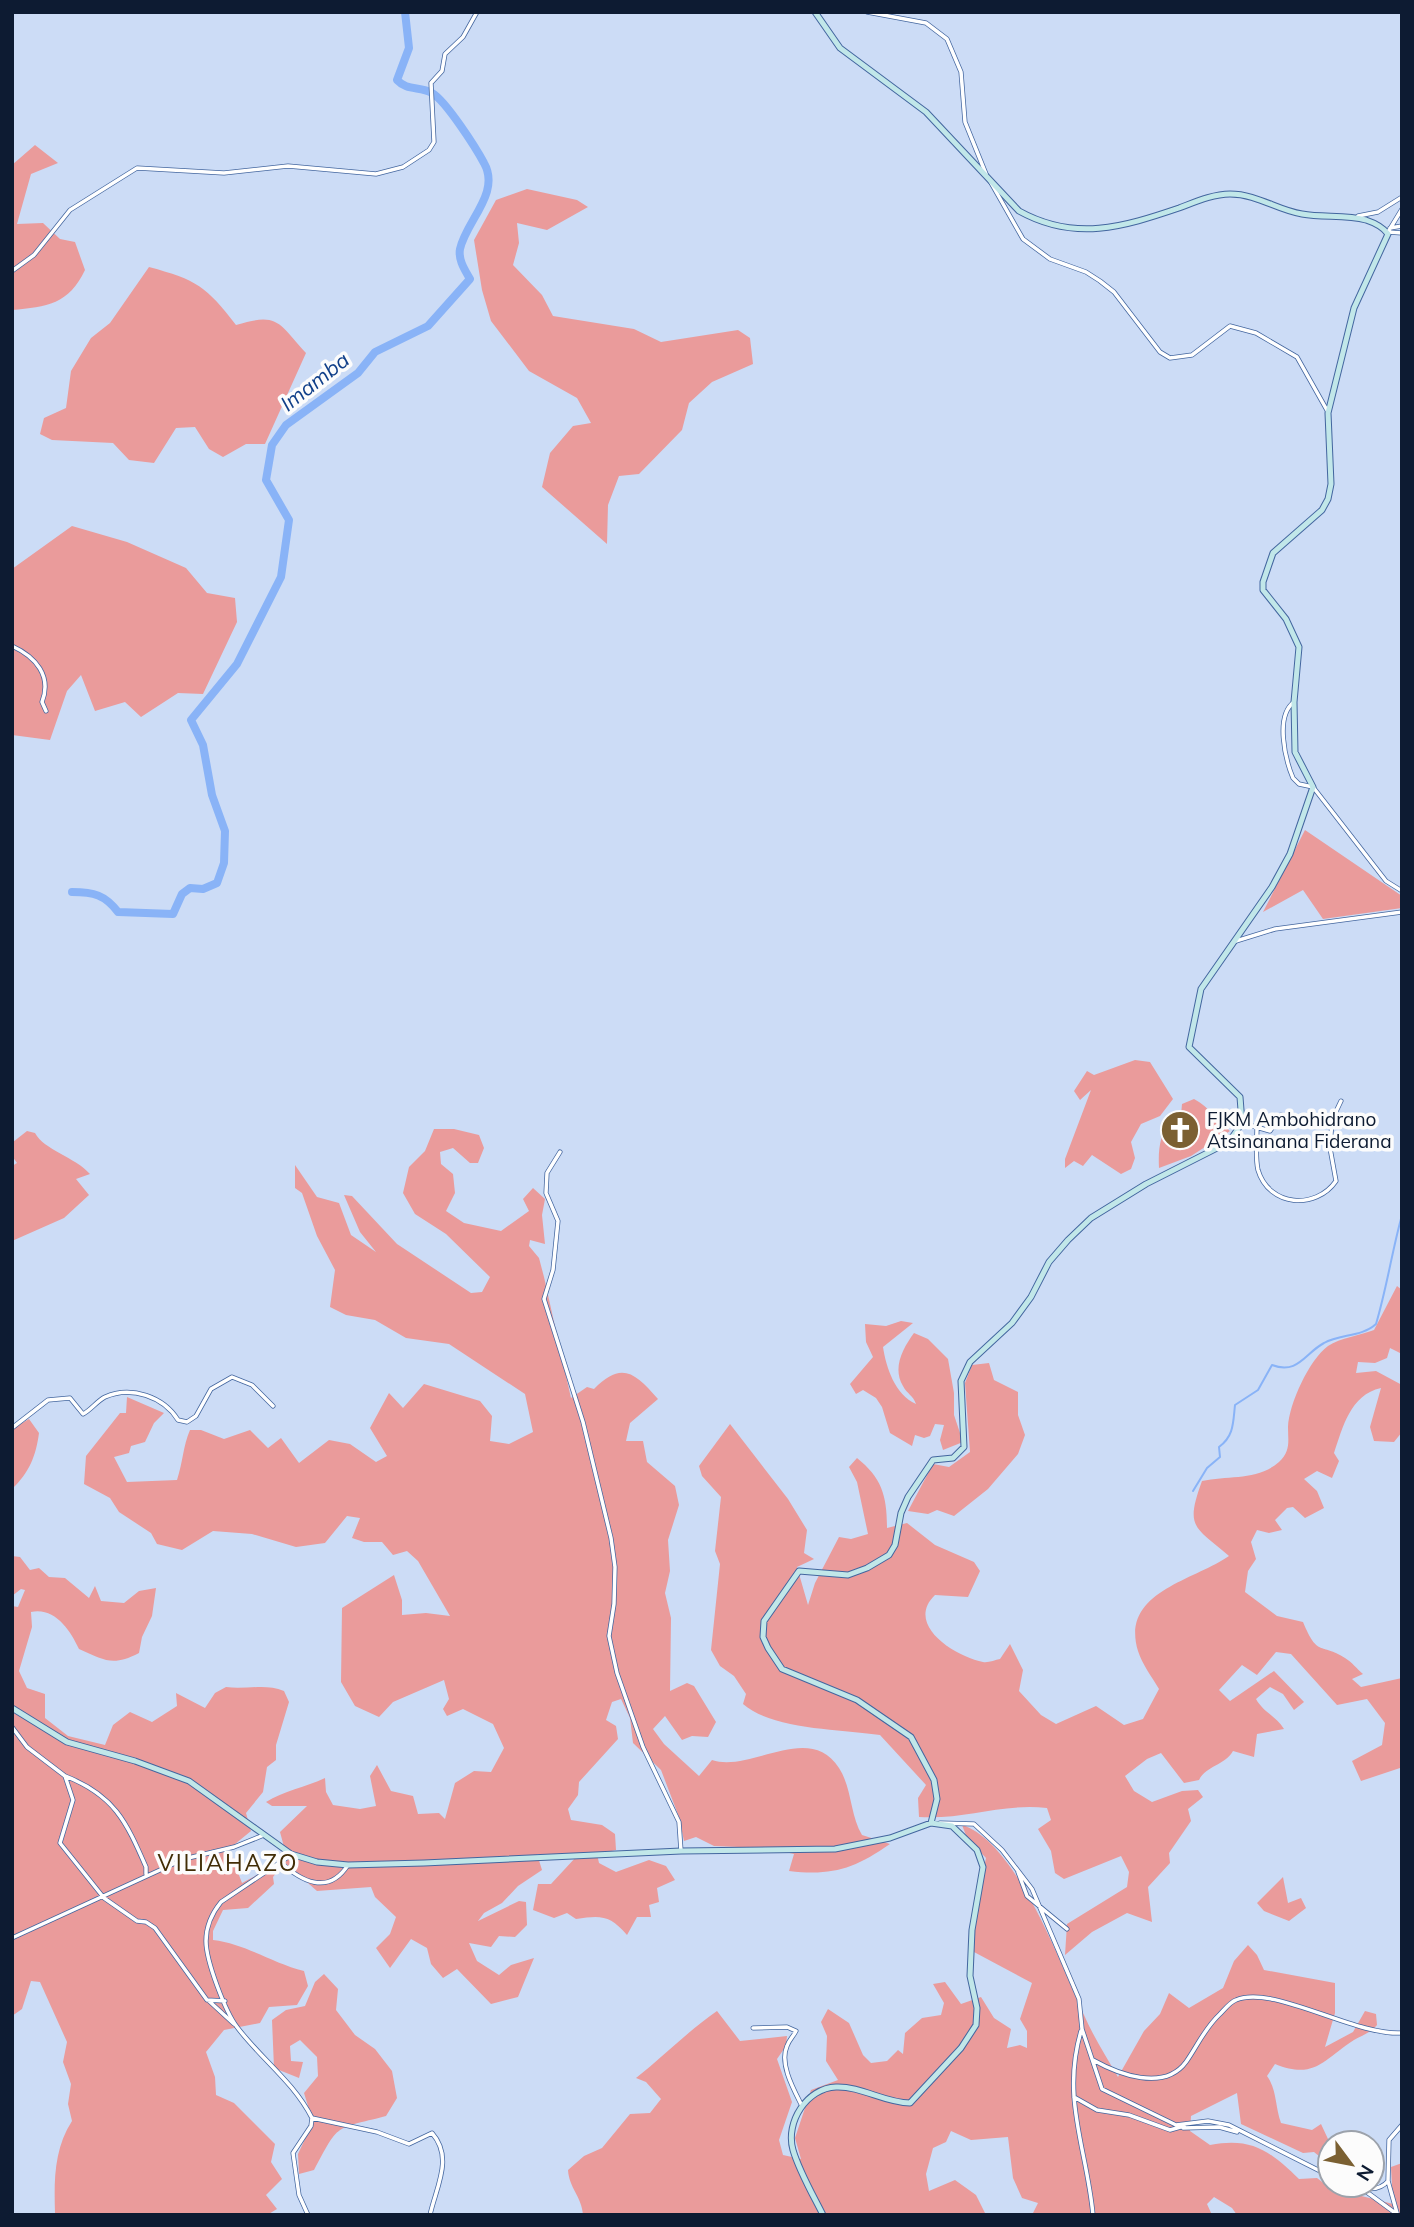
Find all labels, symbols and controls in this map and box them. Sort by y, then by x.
water label: Imamba [275,346,354,416]
place label: FJKM Ambohidrano Atsinanana Fiderana [1207,1107,1392,1153]
church icon: FJKM Ambohidrano Atsinanana Fiderana [1159,1109,1201,1151]
district label: VILIAHAZO [158,1848,298,1877]
north arrow [1316,2129,1386,2199]
text: N [1351,2161,1379,2185]

